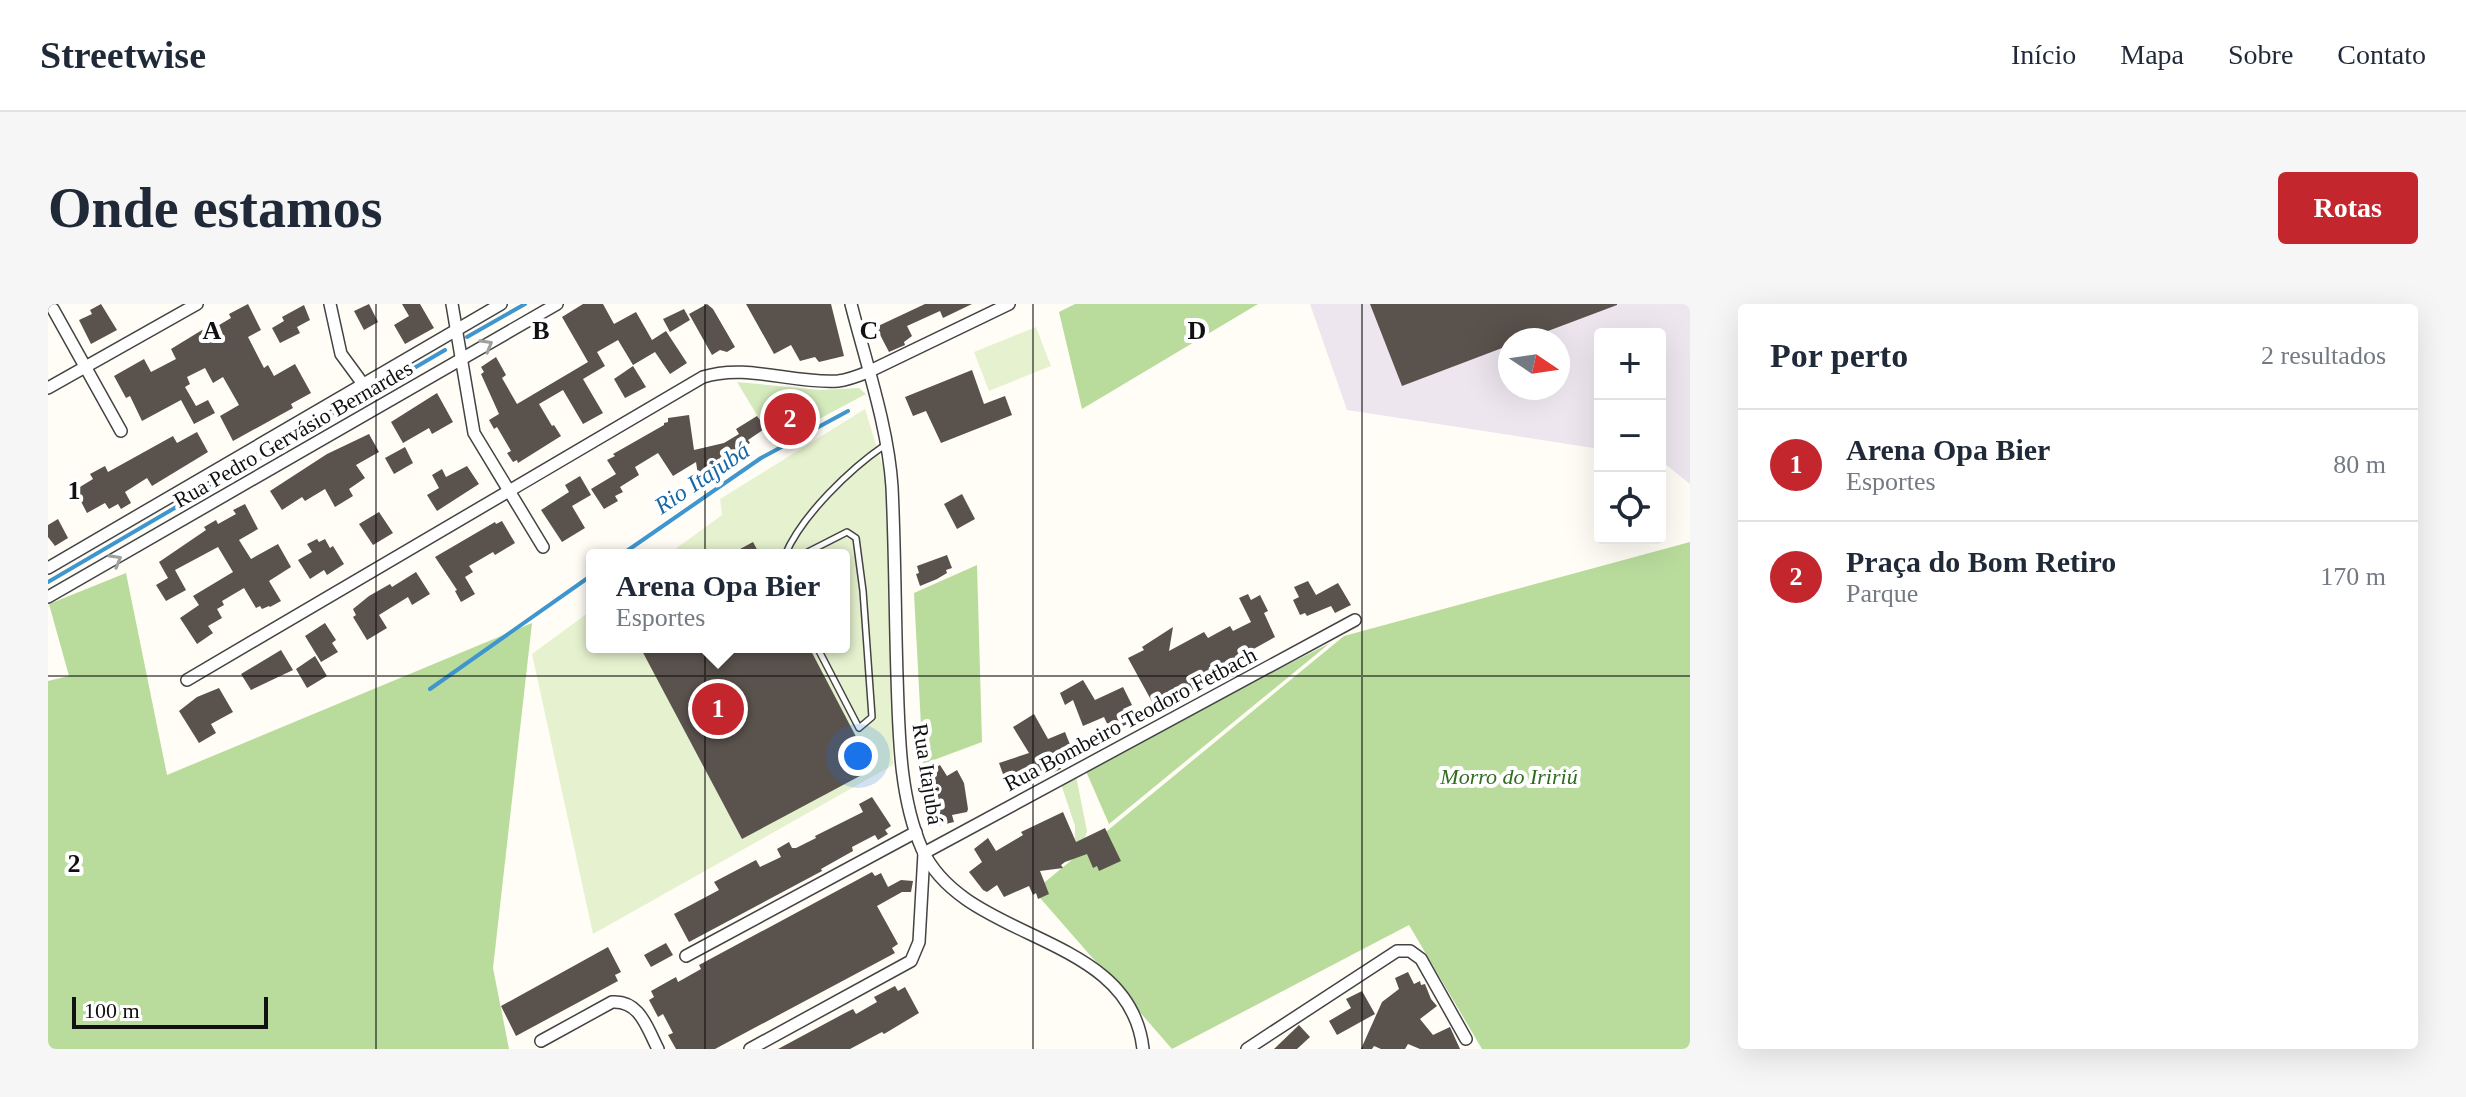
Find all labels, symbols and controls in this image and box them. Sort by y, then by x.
text: Streetwise [40,34,206,76]
text: Início [2011,39,2076,70]
text: Mapa [2120,39,2184,70]
text: Sobre [2228,39,2293,70]
text: Contato [2337,39,2426,70]
button: Rotas [2278,172,2418,244]
text: Onde estamos [48,177,382,239]
text: A [203,316,222,345]
text: B [532,316,550,345]
text: C [860,316,878,345]
text: D [1188,316,1206,345]
north arrow [1498,328,1570,400]
map controls [1594,328,1666,544]
button: + [1594,328,1666,400]
text: Por perto [1770,337,1908,374]
one-way arrow [478,339,493,355]
text: 2 resultados [2261,341,2386,370]
street label: Rua Pedro Gervásio Bernardes [169,355,417,513]
pin: 2 [764,389,816,449]
button: − [1594,400,1666,472]
text: Arena Opa Bier [1846,433,2050,466]
water label: Rio Itajubá [649,437,754,520]
text: 1 [1790,450,1803,479]
text: 80 m [2333,450,2386,479]
text: Esportes [1846,467,1936,496]
button: locate [1594,472,1666,544]
text: 1 [68,476,81,505]
text: Praça do Bom Retiro [1846,545,2116,578]
popup [586,549,850,653]
one-way arrow [107,554,122,570]
text: 2 [1790,562,1803,591]
text: 170 m [2320,562,2386,591]
text: Arena Opa Bier [616,569,820,602]
text: Parque [1846,579,1918,608]
text: Esportes [616,603,705,632]
street label: Rua Bombeiro Teodoro Fetbach [1000,642,1260,796]
pin: 1 [692,679,744,739]
street label: Rua Itajubá [908,722,948,827]
your location [838,736,878,776]
park label: Morro do Iririú [1439,764,1578,789]
text: 2 [68,849,81,878]
scale bar [72,993,268,1029]
text: 100 m [84,998,140,1023]

